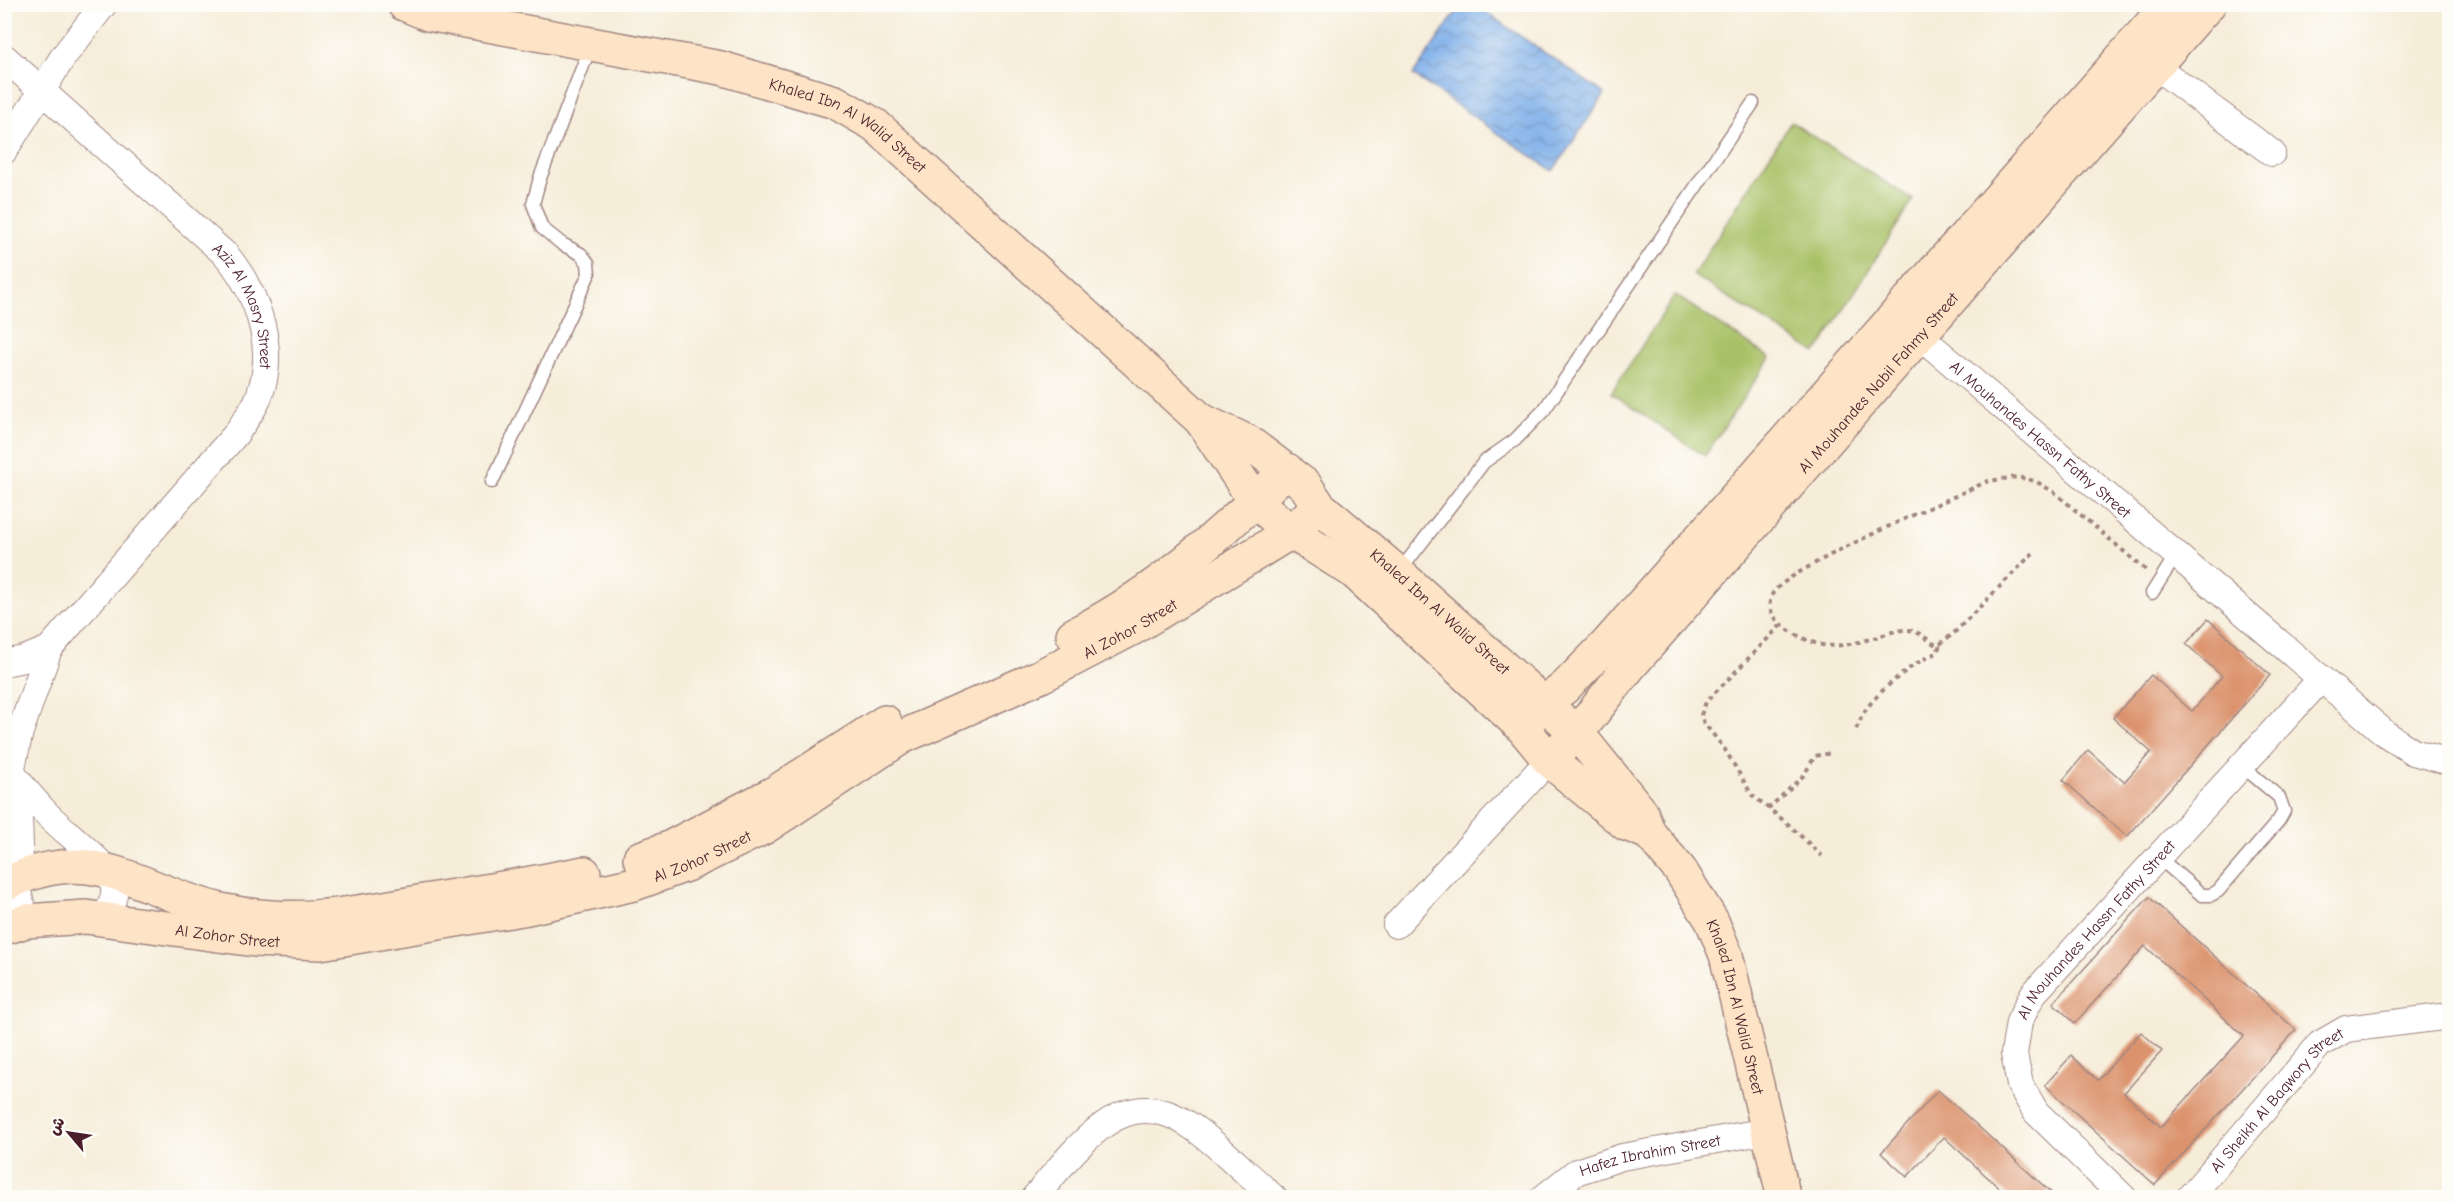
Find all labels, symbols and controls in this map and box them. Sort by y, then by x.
street label: Khaled Ibn Al Walid Street [767,75,930,177]
street label: Aziz Al Masry Street [209,240,274,370]
street label: Al Mouhandes Nabil Fahmy Street [1795,289,1963,477]
street label: Al Mouhandes Hassn Fathy Street [1946,357,2134,522]
street label: Khaled Ibn Al Walid Street [1366,545,1513,679]
street label: Al Zohor Street [1080,595,1181,663]
street label: Al Zohor Street [651,827,754,886]
street label: Al Mouhandes Hassn Fathy Street [2014,837,2179,1022]
street label: Khaled Ibn Al Walid Street [1702,917,1767,1097]
street label: Al Zohor Street [174,921,280,951]
street label: Al Sheikh Al Baqwory Street [2207,1024,2347,1176]
north arrow [39,1103,99,1163]
text: ش [45,1114,69,1138]
street label: Hafez Ibrahim Street [1577,1131,1722,1180]

